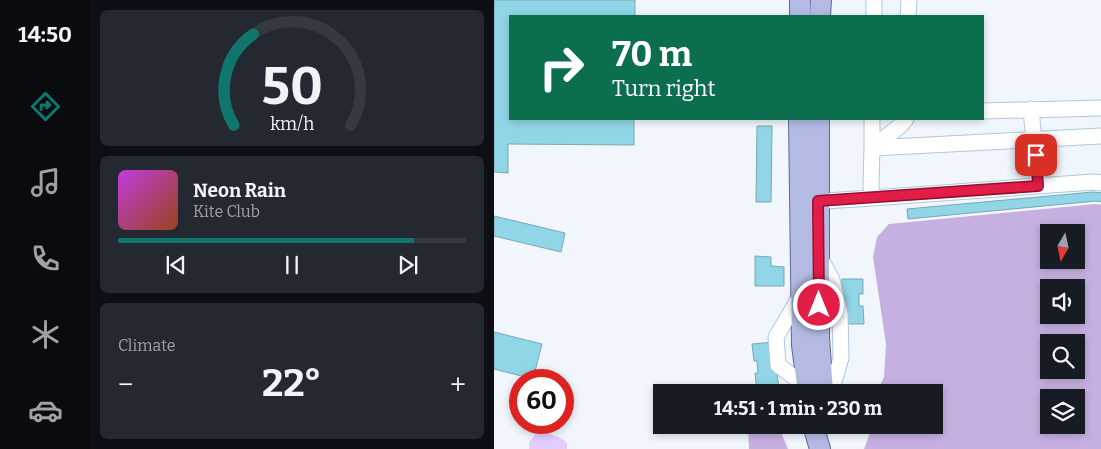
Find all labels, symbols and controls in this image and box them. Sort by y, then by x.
text: 14:50 [18,21,72,48]
text: 70 m [612,33,692,75]
icon: right [529,35,594,100]
text: 50 [261,55,323,118]
text: Turn right [612,75,715,102]
icon: directions [28,89,63,124]
text: km/h [270,113,314,135]
pin [1015,134,1057,176]
icon: arrive [1022,141,1050,169]
icon: music [28,165,63,200]
text: Neon Rain [193,179,286,202]
text: Kite Club [193,202,260,221]
north arrow [1040,224,1085,269]
map controls [1040,224,1085,434]
icon: phone [28,241,63,276]
icon: previous [162,251,190,279]
icon: pause [278,251,306,279]
icon: next [394,251,422,279]
position arrow [792,278,844,330]
button: sound [1040,279,1085,324]
icon: climate [28,317,63,352]
button: search [1040,334,1085,379]
text: Climate [118,336,176,355]
text: 22° [262,360,321,406]
text: − [118,368,133,401]
text: + [450,368,466,401]
speed limit sign: 60 [509,369,574,434]
button: layers [1040,389,1085,434]
icon: car [28,393,63,428]
text: 14:51 · 1 min · 230 m [714,397,882,420]

